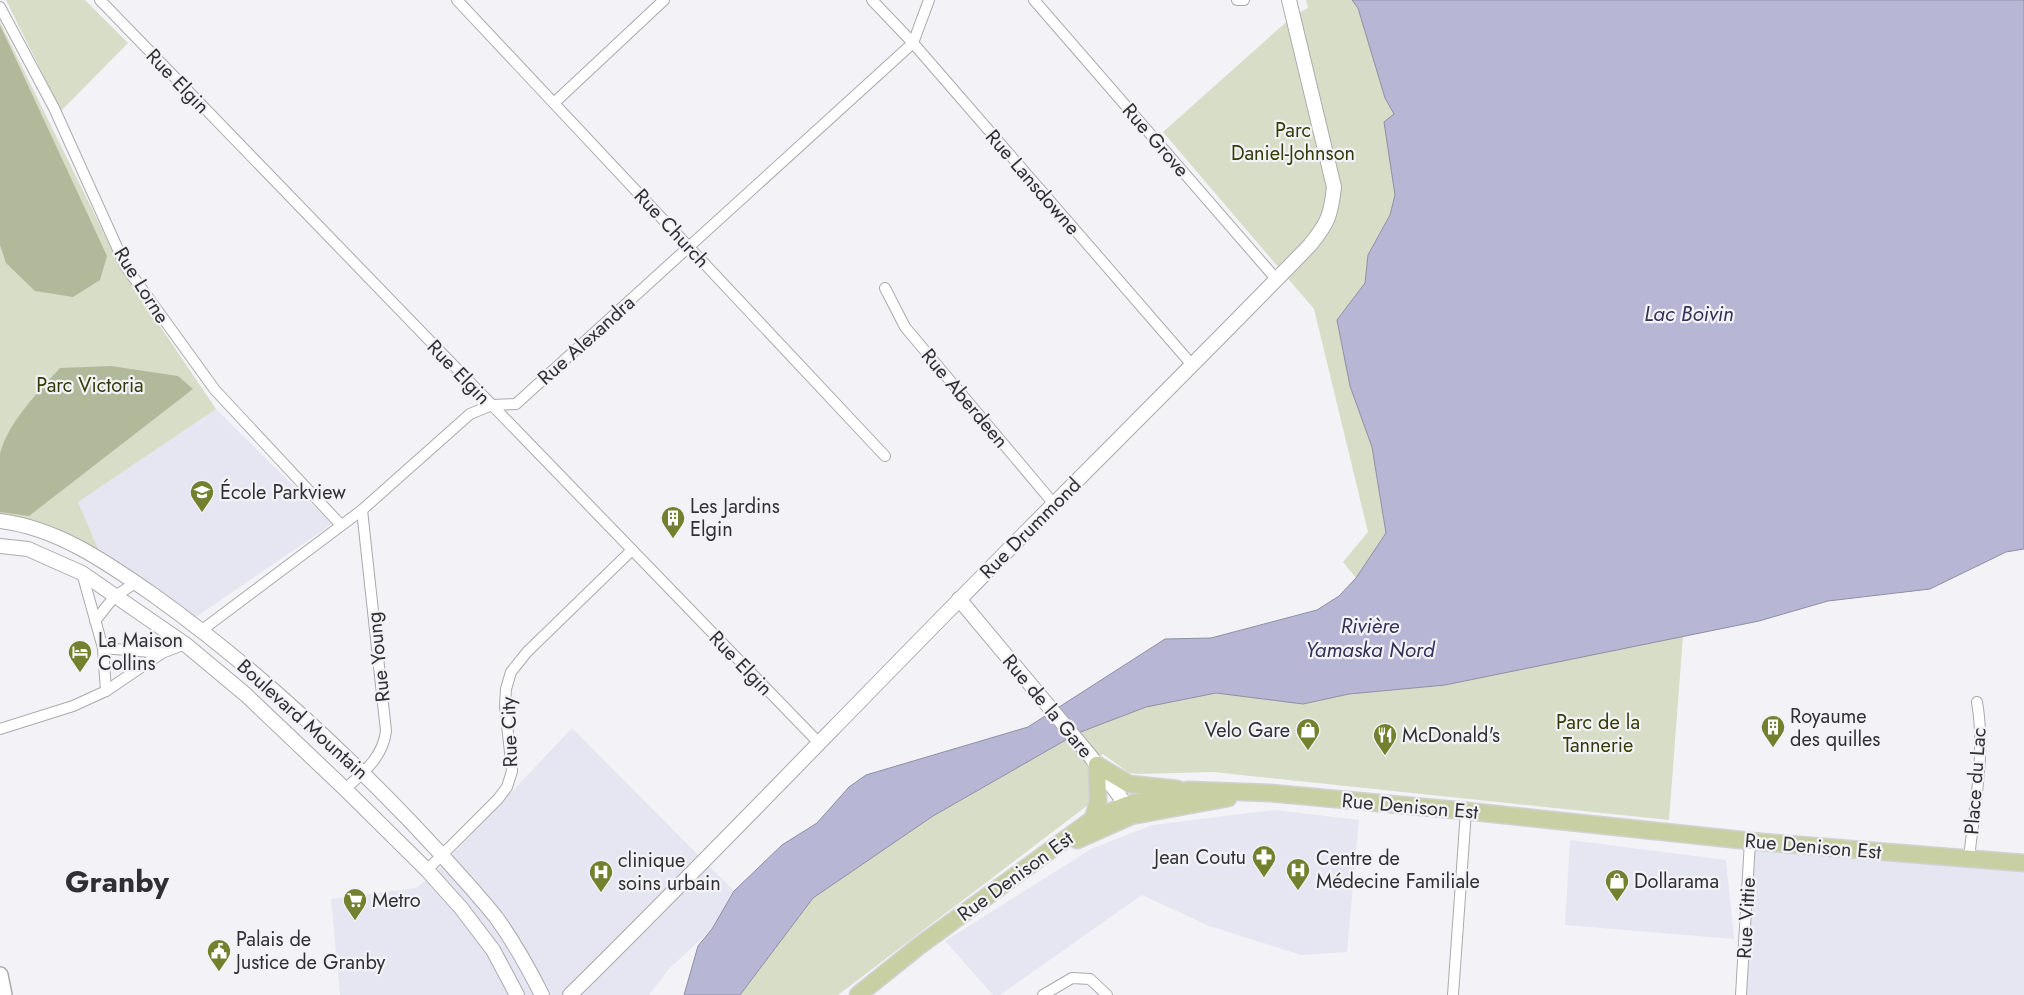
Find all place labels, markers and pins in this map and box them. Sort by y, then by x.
place label: École Parkview [220,478,346,507]
school or university icon: École Parkview [189,479,215,513]
place label: Les Jardins Elgin [690,492,780,544]
building icon: Les Jardins Elgin [660,505,686,539]
place label: La Maison Collins [98,626,183,678]
hotel icon: La Maison Collins [67,639,93,673]
place label: Royaume des quilles [1790,702,1880,754]
building icon: Royaume des quilles [1760,714,1786,748]
place label: Velo Gare [1205,716,1290,745]
shop icon: Velo Gare [1295,717,1321,751]
place label: McDonald's [1402,721,1500,750]
restaurant icon: McDonald's [1372,722,1398,756]
place label: Jean Coutu [1151,843,1246,872]
pharmacy icon: Jean Coutu [1251,844,1277,878]
place label: Centre de Médecine Familiale [1316,844,1480,896]
place label: clinique soins urbain [618,846,721,898]
hospital icon: Centre de Médecine Familiale [1285,857,1311,891]
hospital icon: clinique soins urbain [588,859,614,893]
place label: Dollarama [1634,867,1719,896]
shop icon: Dollarama [1604,868,1630,902]
place label: Metro [372,886,421,915]
supermarket icon: Metro [342,887,368,921]
place label: Palais de Justice de Granby [233,925,385,977]
public building icon: Palais de Justice de Granby [206,938,232,972]

